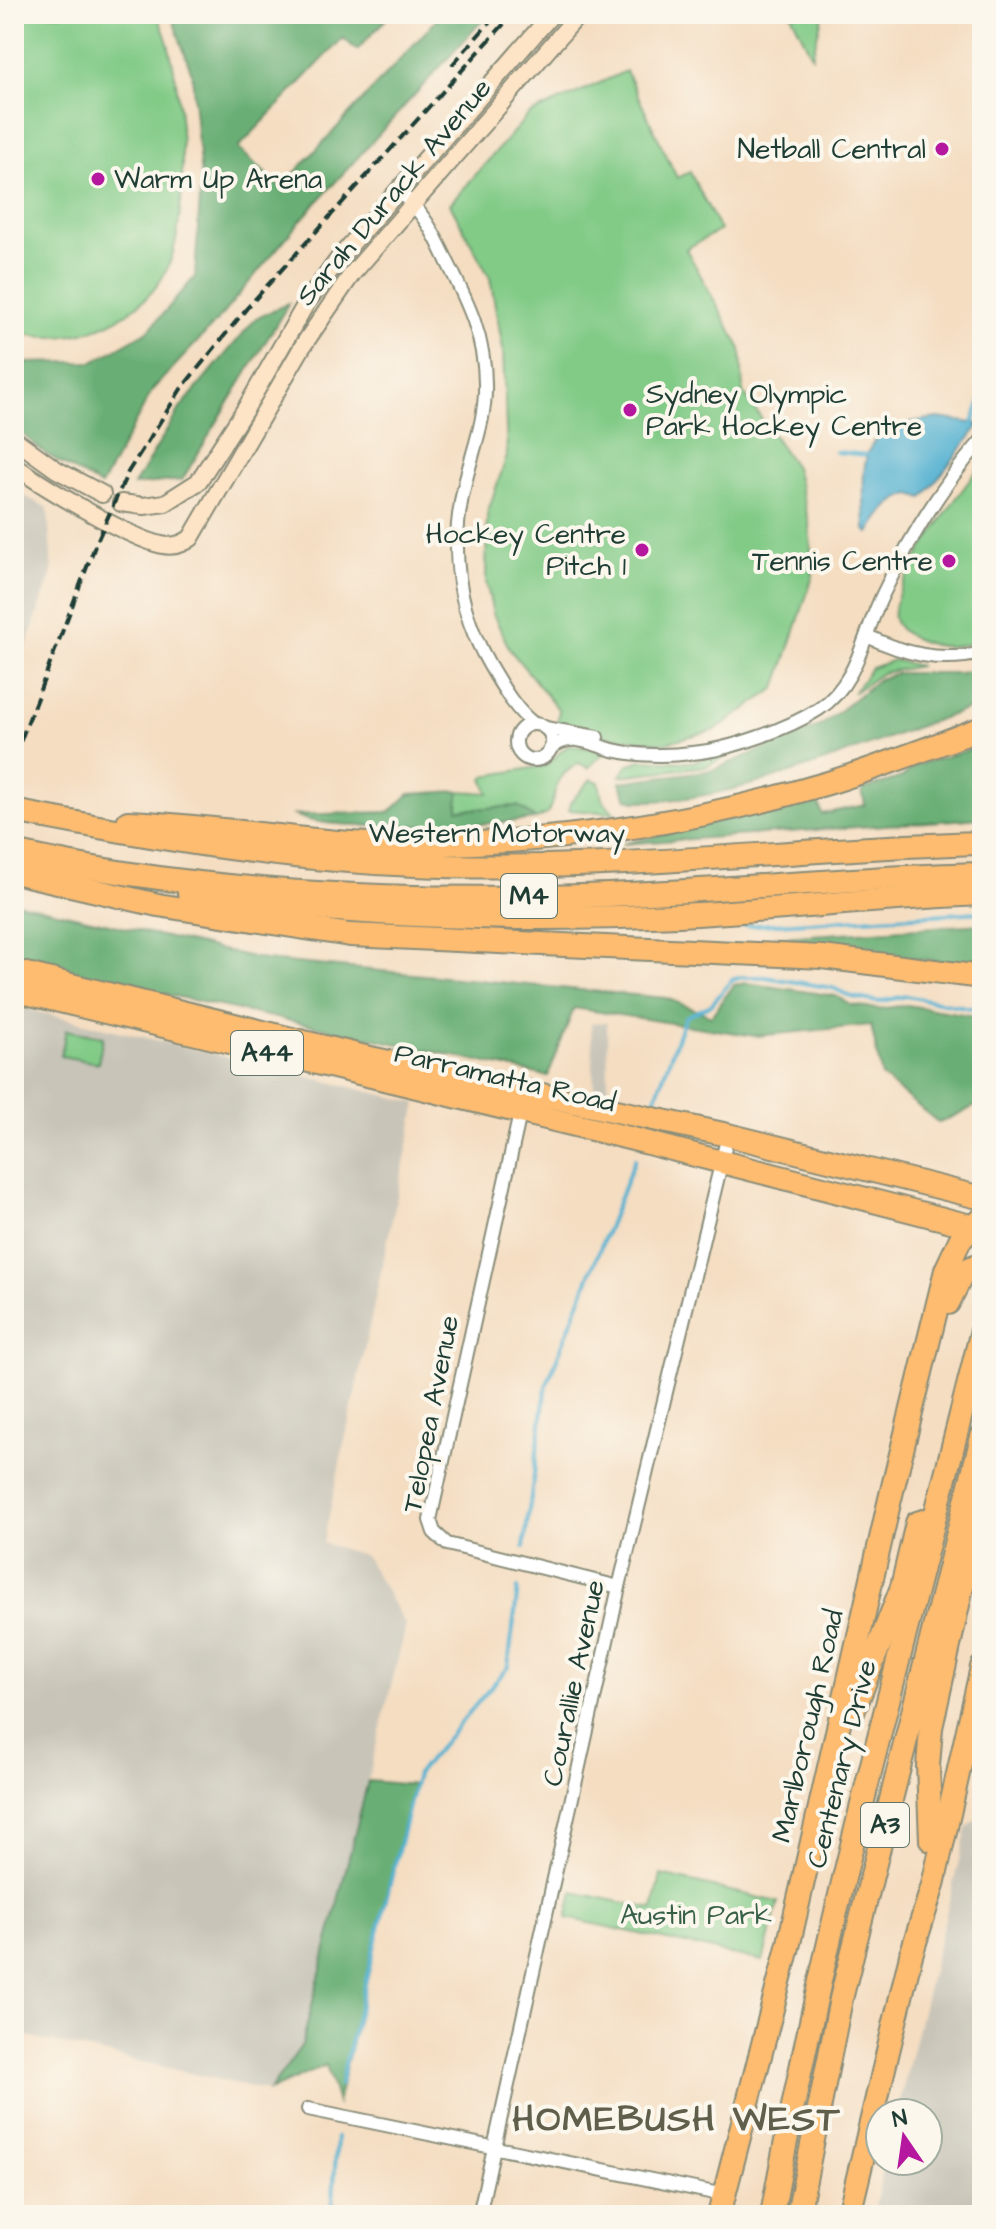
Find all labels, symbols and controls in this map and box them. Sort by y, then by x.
street label: Sarah Durack Avenue [287,70,501,314]
place label: Netball Central [738,130,926,169]
marker: Netball Central [933,140,951,158]
place label: Warm Up Arena [114,160,322,199]
marker: Warm Up Arena [89,170,107,188]
place label: Sydney Olympic Park Hockey Centre [646,375,922,448]
marker: Sydney Olympic Park Hockey Centre [621,401,639,419]
place label: Hockey Centre Pitch 1 [426,515,626,586]
marker: Hockey Centre Pitch 1 [633,541,651,559]
place label: Tennis Centre [752,542,933,581]
marker: Tennis Centre [940,552,958,570]
street label: Western Motorway [369,814,625,855]
road number: M4 [501,874,557,918]
road number: A44 [231,1031,303,1075]
street label: Parramatta Road [391,1034,619,1122]
street label: Telopea Avenue [393,1312,469,1516]
street label: Courallie Avenue [533,1576,615,1790]
street label: Marlborough Road [762,1606,855,1847]
street label: Centenary Drive [797,1656,889,1873]
road number: A3 [861,1803,909,1847]
park label: Austin Park [620,1896,772,1935]
district label: HOMEBUSH WEST [513,2094,841,2145]
north arrow [864,2097,944,2177]
text: N [890,2102,910,2136]

